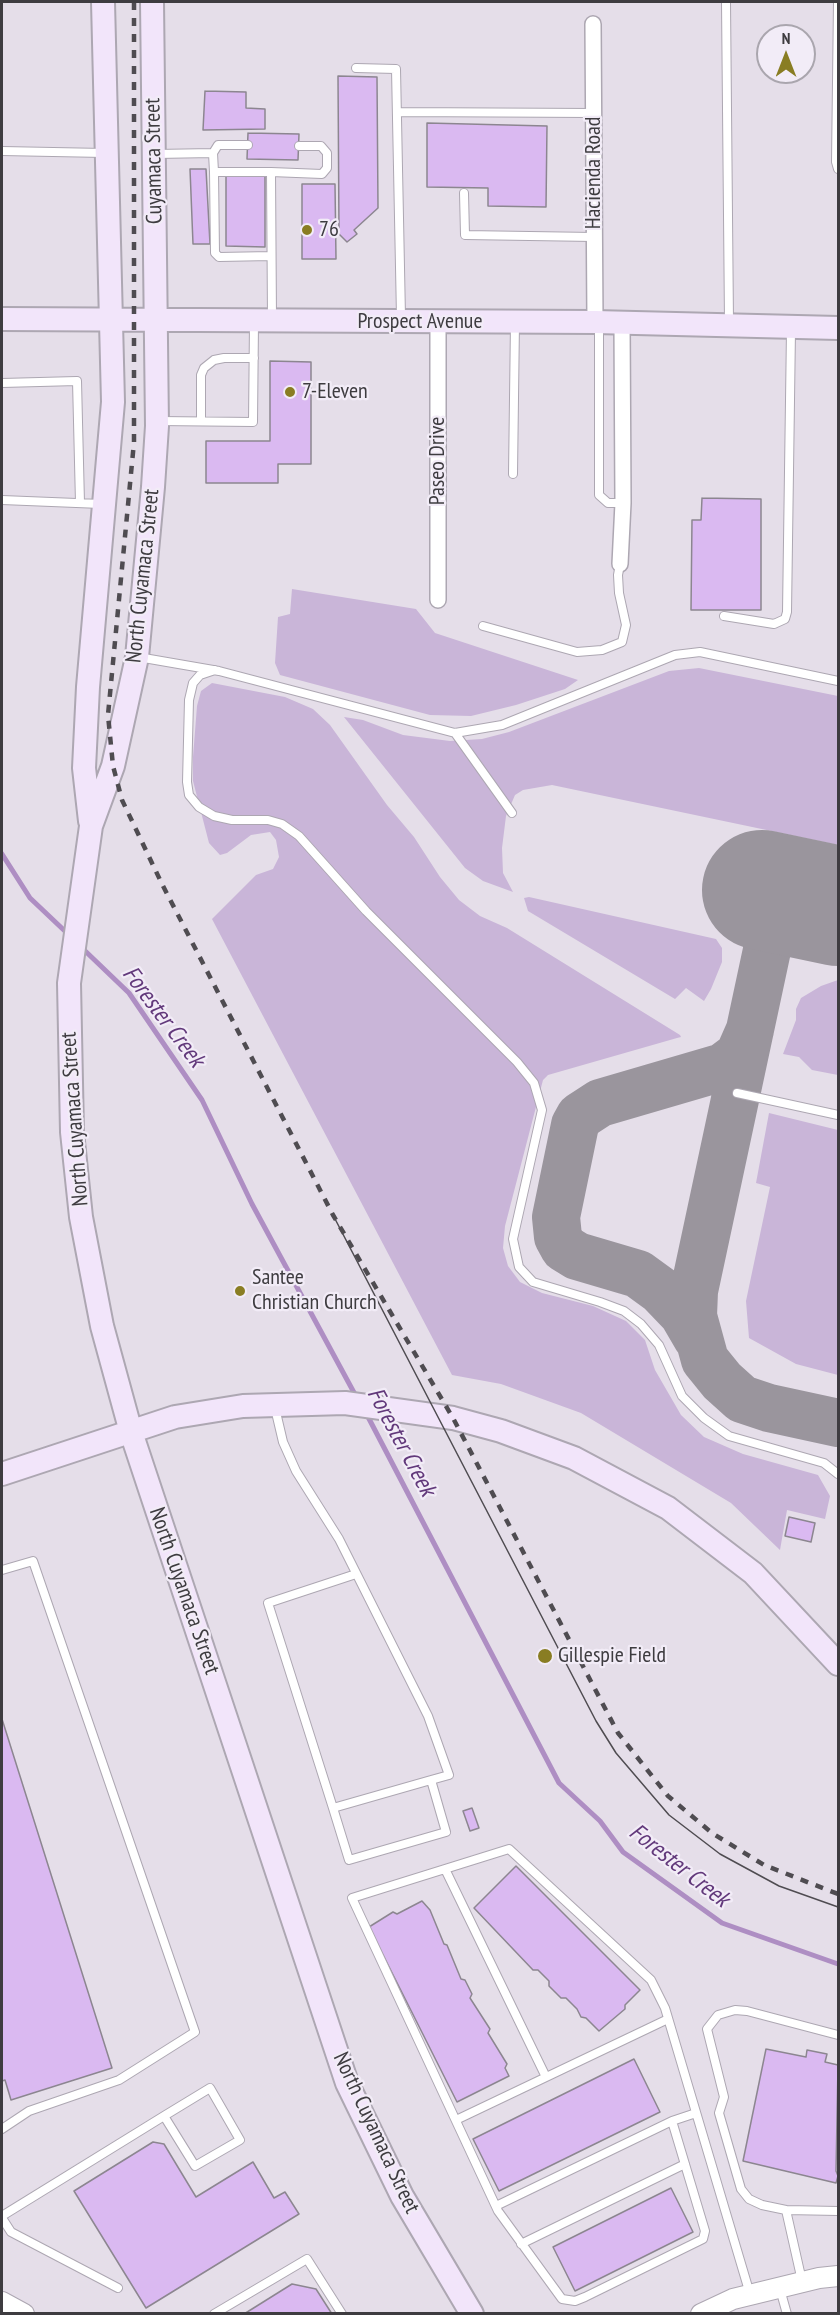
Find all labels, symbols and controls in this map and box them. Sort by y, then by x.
north arrow [756,24,816,84]
text: N [782,28,790,48]
street label: Cuyamaca Street [140,98,168,224]
street label: Hacienda Road [581,117,607,229]
place label: 76 [319,217,339,243]
marker: 76 [300,223,314,237]
street label: Prospect Avenue [358,309,482,335]
place label: 7-Eleven [302,379,368,405]
marker: 7-Eleven [283,385,297,399]
street label: Paseo Drive [425,417,451,505]
street label: North Cuyamaca Street [121,488,165,664]
water label: Forester Creek [116,961,210,1073]
street label: North Cuyamaca Street [56,1031,94,1207]
place label: Santee Christian Church [252,1265,377,1316]
marker: Santee Christian Church [233,1284,247,1298]
water label: Forester Creek [360,1383,442,1501]
street label: North Cuyamaca Street [143,1504,225,1678]
place label: Gillespie Field [558,1643,666,1669]
marker: Gillespie Field [536,1647,554,1665]
water label: Forester Creek [623,1818,735,1914]
street label: North Cuyamaca Street [327,2048,425,2218]

